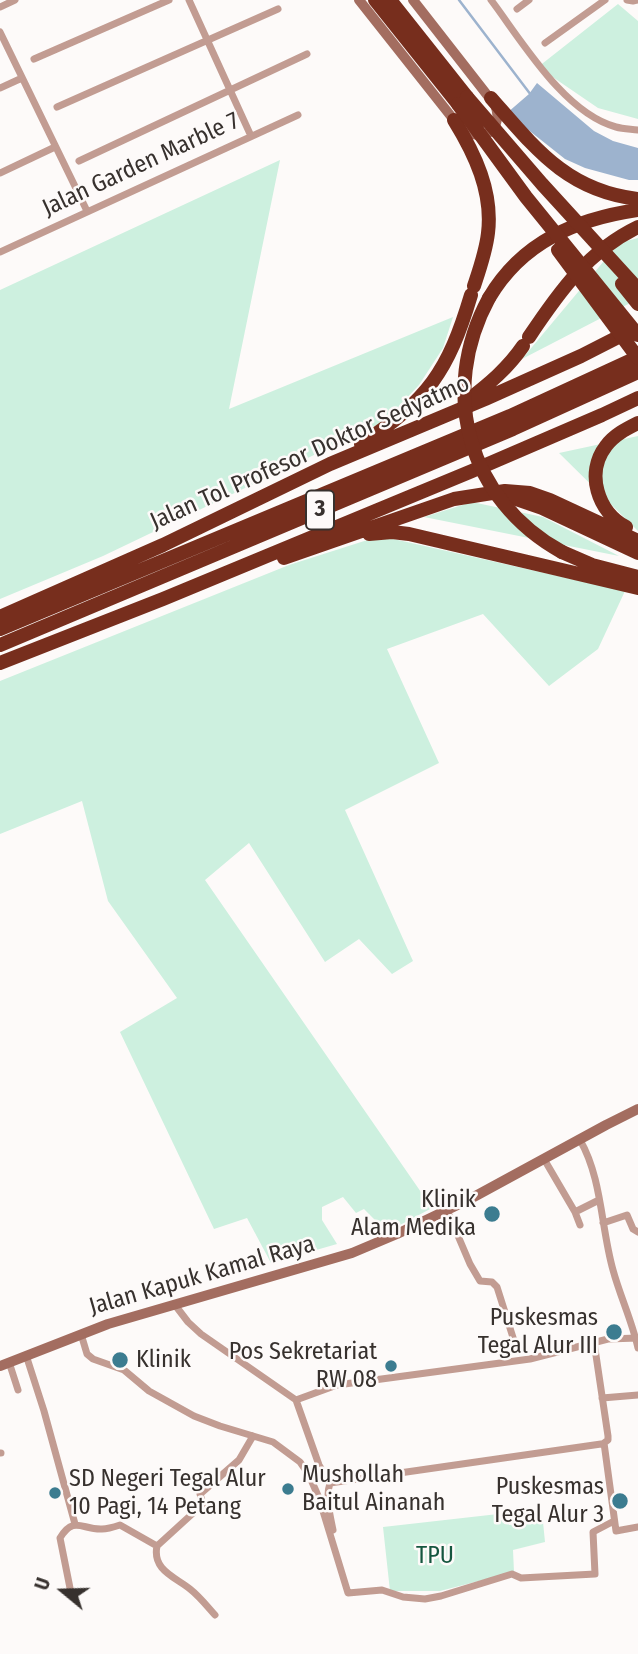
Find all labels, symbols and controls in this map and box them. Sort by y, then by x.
street label: Jalan Garden Marble 7 [38,107,244,223]
street label: Jalan Tol Profesor Doktor Sedyatmo [146,369,474,537]
road number: 3 [306,490,334,530]
place label: Klinik Alam Medika [351,1186,476,1242]
marker: Klinik Alam Medika [482,1204,502,1224]
street label: Jalan Kapuk Kamal Raya [86,1230,318,1322]
place label: Puskesmas Tegal Alur III [478,1304,598,1360]
marker: Puskesmas Tegal Alur III [604,1322,624,1342]
place label: Pos Sekretariat RW 08 [229,1338,377,1394]
place label: Klinik [136,1346,191,1374]
marker: Klinik [110,1350,130,1370]
marker: Pos Sekretariat RW 08 [383,1358,399,1374]
place label: Mushollah Baitul Ainanah [302,1461,445,1517]
place label: SD Negeri Tegal Alur 10 Pagi, 14 Petang [69,1465,266,1521]
place label: Puskesmas Tegal Alur 3 [492,1473,604,1529]
marker: Mushollah Baitul Ainanah [280,1481,296,1497]
marker: SD Negeri Tegal Alur 10 Pagi, 14 Petang [47,1485,63,1501]
marker: Puskesmas Tegal Alur 3 [610,1491,630,1511]
park label: TPU [416,1542,454,1570]
north arrow [28,1556,98,1626]
text: U [30,1575,55,1593]

